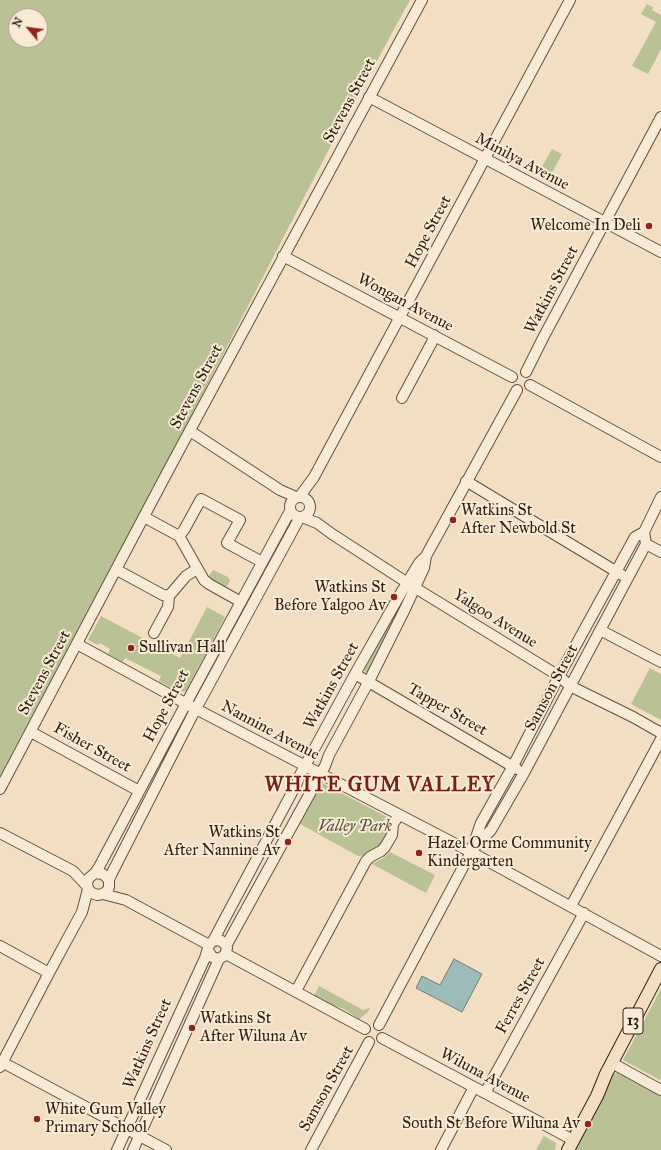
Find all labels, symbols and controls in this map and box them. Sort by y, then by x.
north arrow [8,8,48,48]
text: N [10,15,26,30]
street label: Stevens Street [320,55,380,147]
street label: Minilya Avenue [472,129,572,195]
street label: Hope Street [402,192,456,272]
place label: Welcome In Deli [530,216,641,236]
marker: Welcome In Deli [644,221,654,231]
street label: Watkins Street [521,243,583,337]
street label: Wongan Avenue [354,270,456,336]
street label: Stevens Street [167,341,227,433]
place label: Watkins St After Newbold St [461,501,576,539]
marker: Watkins St After Newbold St [448,515,458,525]
place label: Watkins St Before Yalgoo Av [274,578,386,616]
street label: Yalgoo Avenue [449,586,541,652]
marker: Watkins St Before Yalgoo Av [389,592,399,602]
street label: Stevens Street [15,627,75,719]
place label: Sullivan Hall [139,638,225,658]
street label: Watkins Street [300,639,364,733]
street label: Samson Street [521,641,583,735]
marker: Sullivan Hall [126,643,136,653]
street label: Hope Street [140,666,194,746]
street label: Tapper Street [404,680,490,740]
street label: Nannine Avenue [218,697,322,765]
street label: Fisher Street [50,719,134,777]
district label: WHITE GUM VALLEY [264,774,496,798]
park label: Valley Park [318,817,392,837]
place label: Watkins St After Nannine Av [164,823,280,861]
place label: Hazel Orme Community Kindergarten [427,834,592,872]
marker: Watkins St After Nannine Av [283,837,293,847]
marker: Hazel Orme Community Kindergarten [414,848,424,858]
street label: Ferres Street [492,954,550,1038]
street label: Watkins Street [120,996,176,1092]
road number: 13 [623,1008,643,1034]
place label: Watkins St After Wiluna Av [200,1009,307,1047]
marker: Watkins St After Wiluna Av [187,1023,197,1033]
street label: Samson Street [296,1043,358,1135]
street label: Wiluna Avenue [437,1044,533,1108]
place label: White Gum Valley Primary School [45,1100,166,1138]
marker: White Gum Valley Primary School [32,1114,42,1124]
place label: South St Before Wiluna Av [402,1114,580,1134]
marker: South St Before Wiluna Av [583,1119,593,1129]

